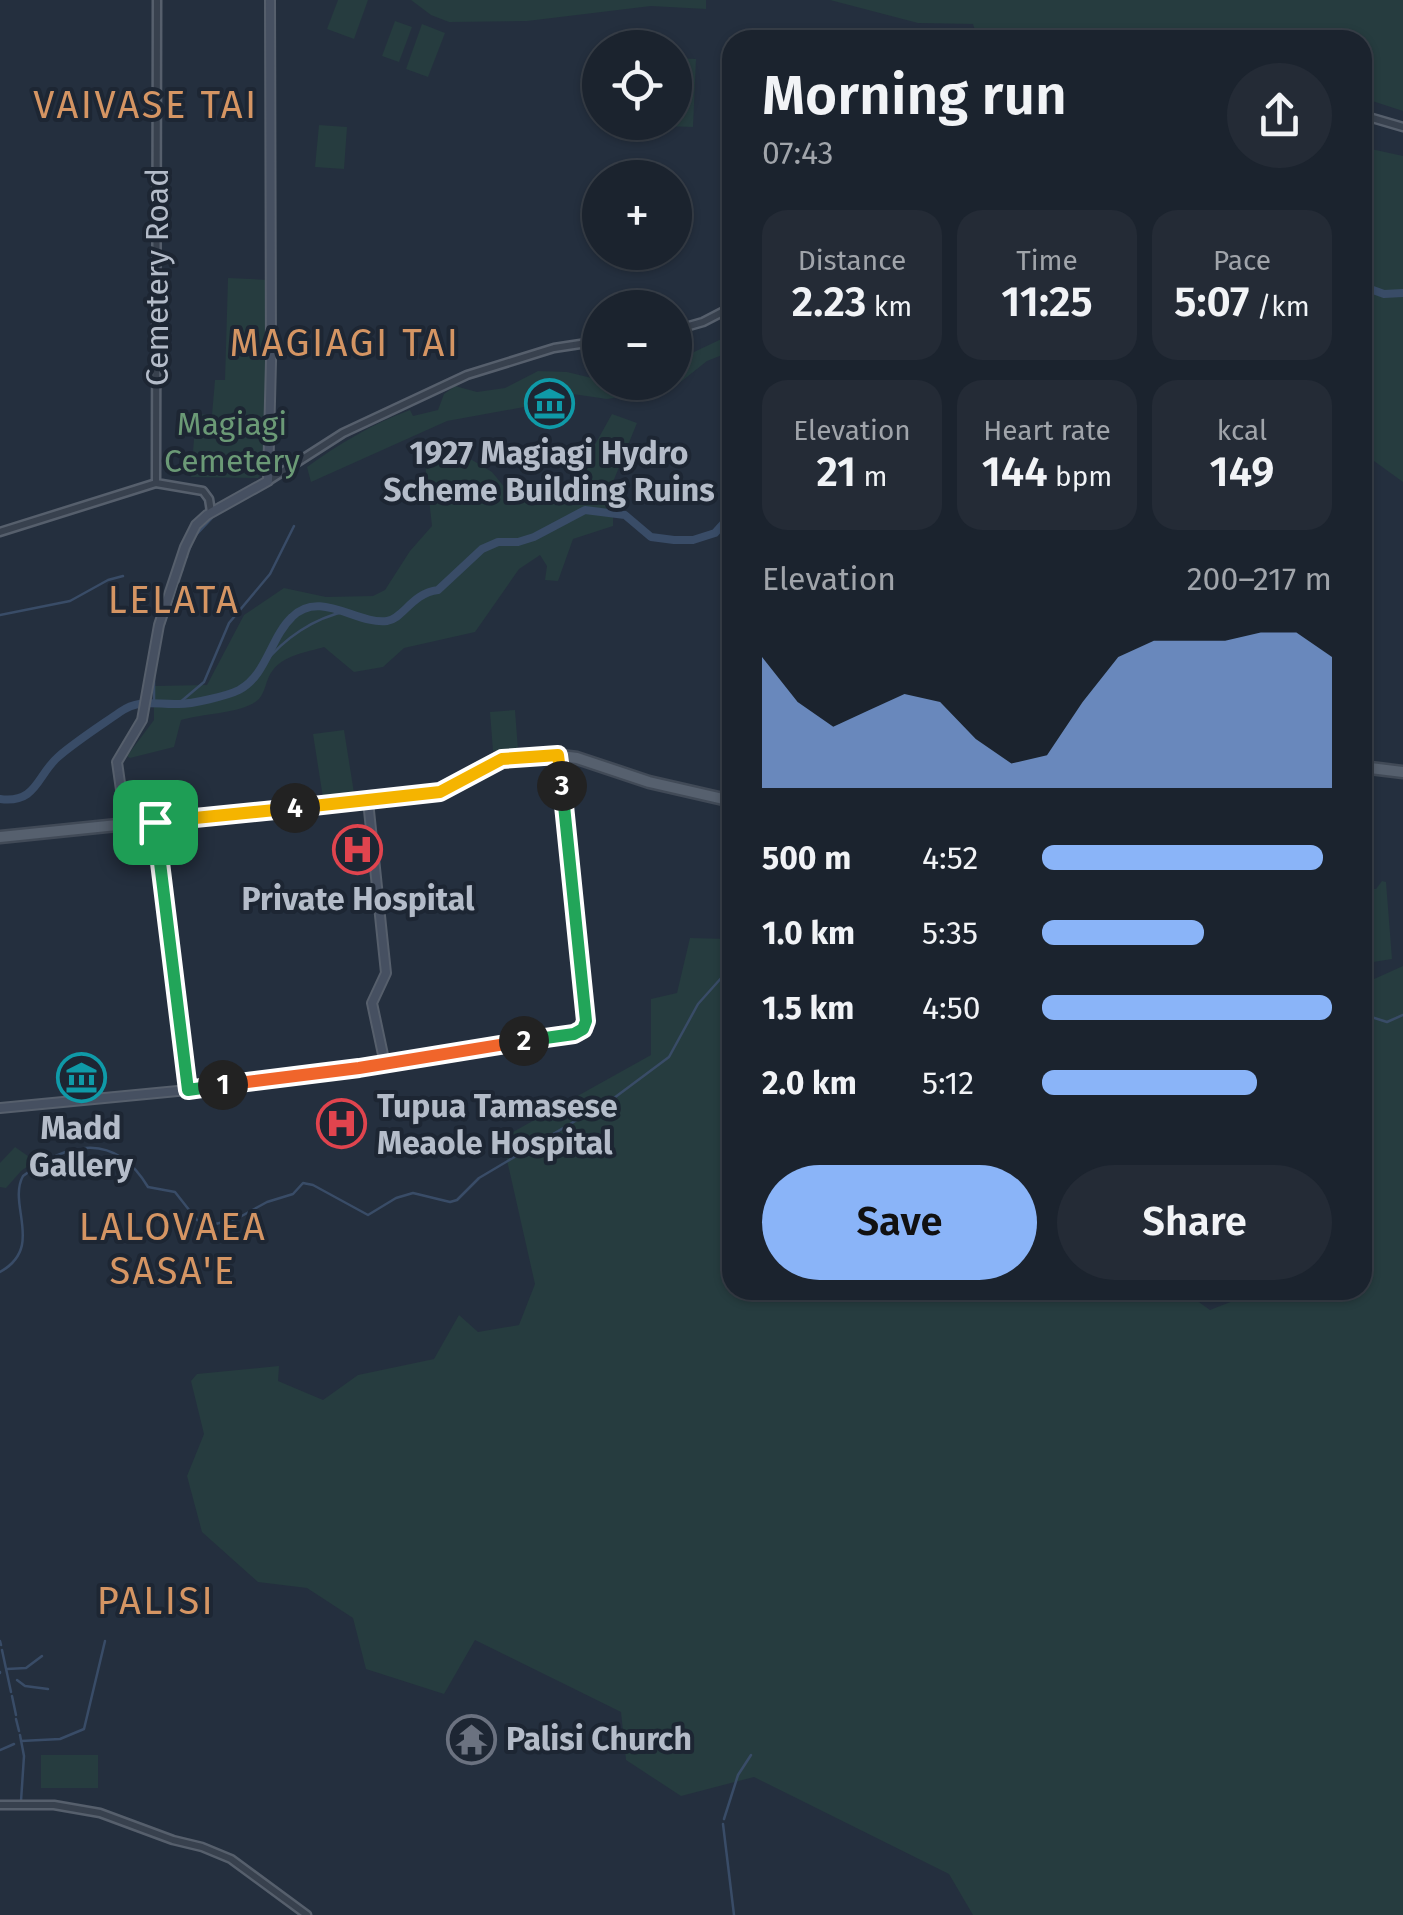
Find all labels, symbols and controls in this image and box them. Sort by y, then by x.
map controls [582,30,692,400]
button: locate [582,30,692,140]
text: Morning run [762,63,1067,129]
button: share [1227,63,1332,168]
district label: VAIVASE TAI [33,82,259,128]
text: 07:43 [762,134,833,172]
button: + [582,160,692,270]
street label: Cemetery Road [138,168,176,386]
text: Distance [798,244,906,277]
text: Time [1016,244,1078,277]
text: Pace [1213,244,1271,277]
text: 2.23 [792,277,866,327]
text: 11:25 [1001,277,1093,327]
text: 5:07 [1174,277,1249,327]
button: − [582,290,692,400]
text: km [866,290,912,323]
text: /km [1249,290,1310,323]
district label: MAGIAGI TAI [229,320,461,366]
museum icon: 1927 Magiagi Hydro Scheme Building Ruins [523,377,575,429]
park label: Magiagi Cemetery [164,405,300,480]
text: Elevation [793,414,911,447]
text: Heart rate [983,414,1111,447]
text: kcal [1217,414,1267,447]
place label: 1927 Magiagi Hydro Scheme Building Ruins [383,434,715,509]
text: 21 [816,447,856,497]
text: 144 [982,447,1048,497]
text: 149 [1210,447,1274,497]
text: m [856,460,888,493]
text: bpm [1048,460,1112,493]
text: Elevation [762,560,896,598]
text: 200–217 m [1187,560,1332,598]
district label: LELATA [108,577,240,623]
pin: 3 [537,761,587,811]
text: 3 [555,769,569,802]
pin [113,780,198,865]
pin: 4 [270,783,320,833]
text: 4 [287,791,303,824]
icon: arrive [128,795,183,850]
hospital icon: Private Hospital [332,823,384,875]
text: 500 m [762,839,851,877]
text: 4:52 [922,839,978,877]
place label: Private Hospital [242,880,475,918]
text: 1.0 km [762,914,855,952]
text: 5:35 [922,914,978,952]
text: 1.5 km [762,989,854,1027]
text: 4:50 [922,989,981,1027]
pin: 2 [499,1016,549,1066]
text: 2 [517,1024,531,1057]
museum icon: Madd Gallery [55,1052,107,1104]
pin: 1 [198,1060,248,1110]
text: 2.0 km [762,1064,857,1102]
text: 5:12 [922,1064,974,1102]
text: 1 [217,1068,230,1101]
place label: Tupua Tamasese Meaole Hospital [377,1087,618,1162]
hospital icon: Tupua Tamasese Meaole Hospital [316,1098,368,1150]
place label: Madd Gallery [29,1109,133,1184]
button: Save [762,1165,1037,1280]
button: Share [1057,1165,1332,1280]
district label: LALOVAEA SASA'E [79,1204,267,1294]
district label: PALISI [97,1578,215,1624]
temple icon: Palisi Church [445,1713,497,1765]
place label: Palisi Church [506,1720,692,1758]

